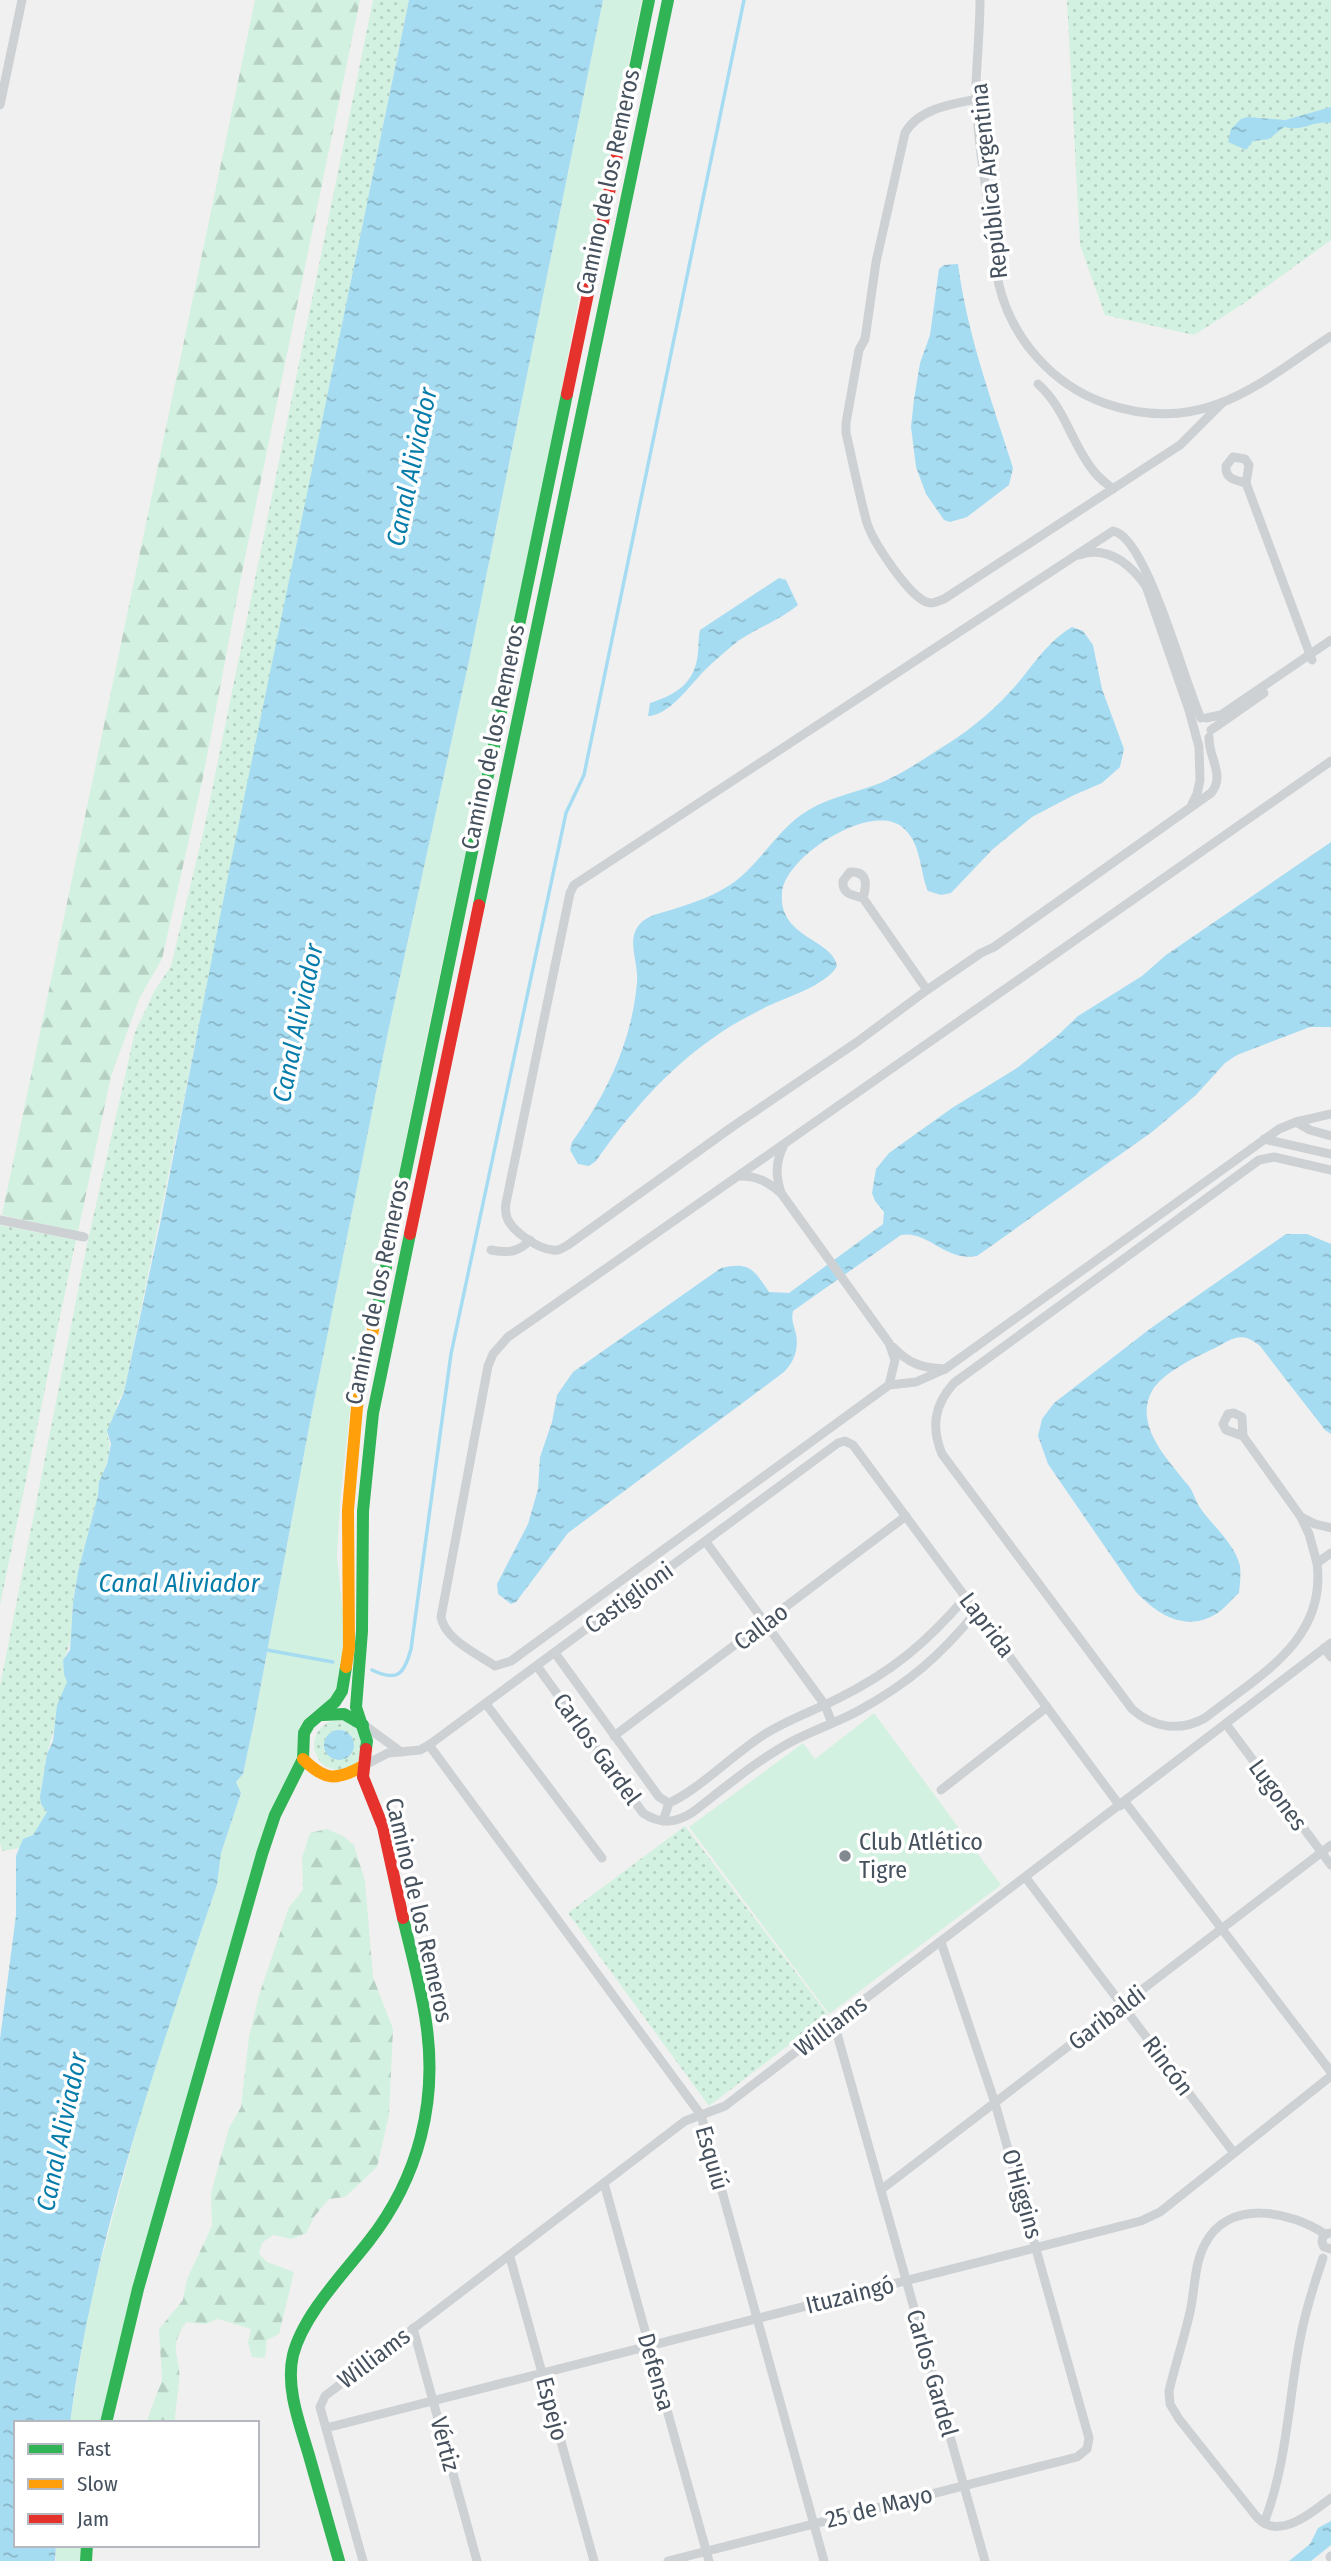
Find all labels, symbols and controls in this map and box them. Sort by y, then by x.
street label: Camino de los Remeros [570,67,646,297]
street label: República Argentina [965,82,1013,280]
water label: Canal Aliviador [380,384,444,549]
street label: Camino de los Remeros [455,622,531,852]
water label: Canal Aliviador [266,940,330,1105]
street label: Camino de los Remeros [339,1177,415,1407]
street label: Castiglioni [579,1556,679,1640]
water label: Canal Aliviador [99,1568,260,1599]
street label: Laprida [954,1587,1020,1663]
street label: Callao [728,1598,794,1656]
street label: Carlos Gardel [547,1688,647,1810]
street label: Lugones [1243,1754,1313,1836]
street label: Camino de los Remeros [380,1795,458,2025]
place label: Club Atlético Tigre [859,1828,983,1884]
marker: Club Atlético Tigre [837,1848,853,1864]
street label: Garibaldi [1063,1980,1151,2056]
street label: Williams [789,1990,873,2062]
street label: Rincón [1137,2031,1199,2101]
water label: Canal Aliviador [30,2049,94,2214]
street label: Esquiú [690,2123,734,2193]
street label: O'Higgins [996,2146,1048,2242]
street label: Ituzaingó [803,2271,897,2319]
street label: Carlos Gardel [900,2306,964,2440]
street label: Williams [332,2322,416,2394]
street label: Defensa [632,2330,680,2414]
street label: Espejo [530,2374,574,2444]
street label: Vértiz [424,2414,466,2474]
legend [14,2421,259,2547]
text: Fast [77,2436,111,2462]
text: Slow [77,2471,118,2497]
street label: 25 de Mayo [823,2480,935,2534]
text: Jam [77,2506,109,2532]

